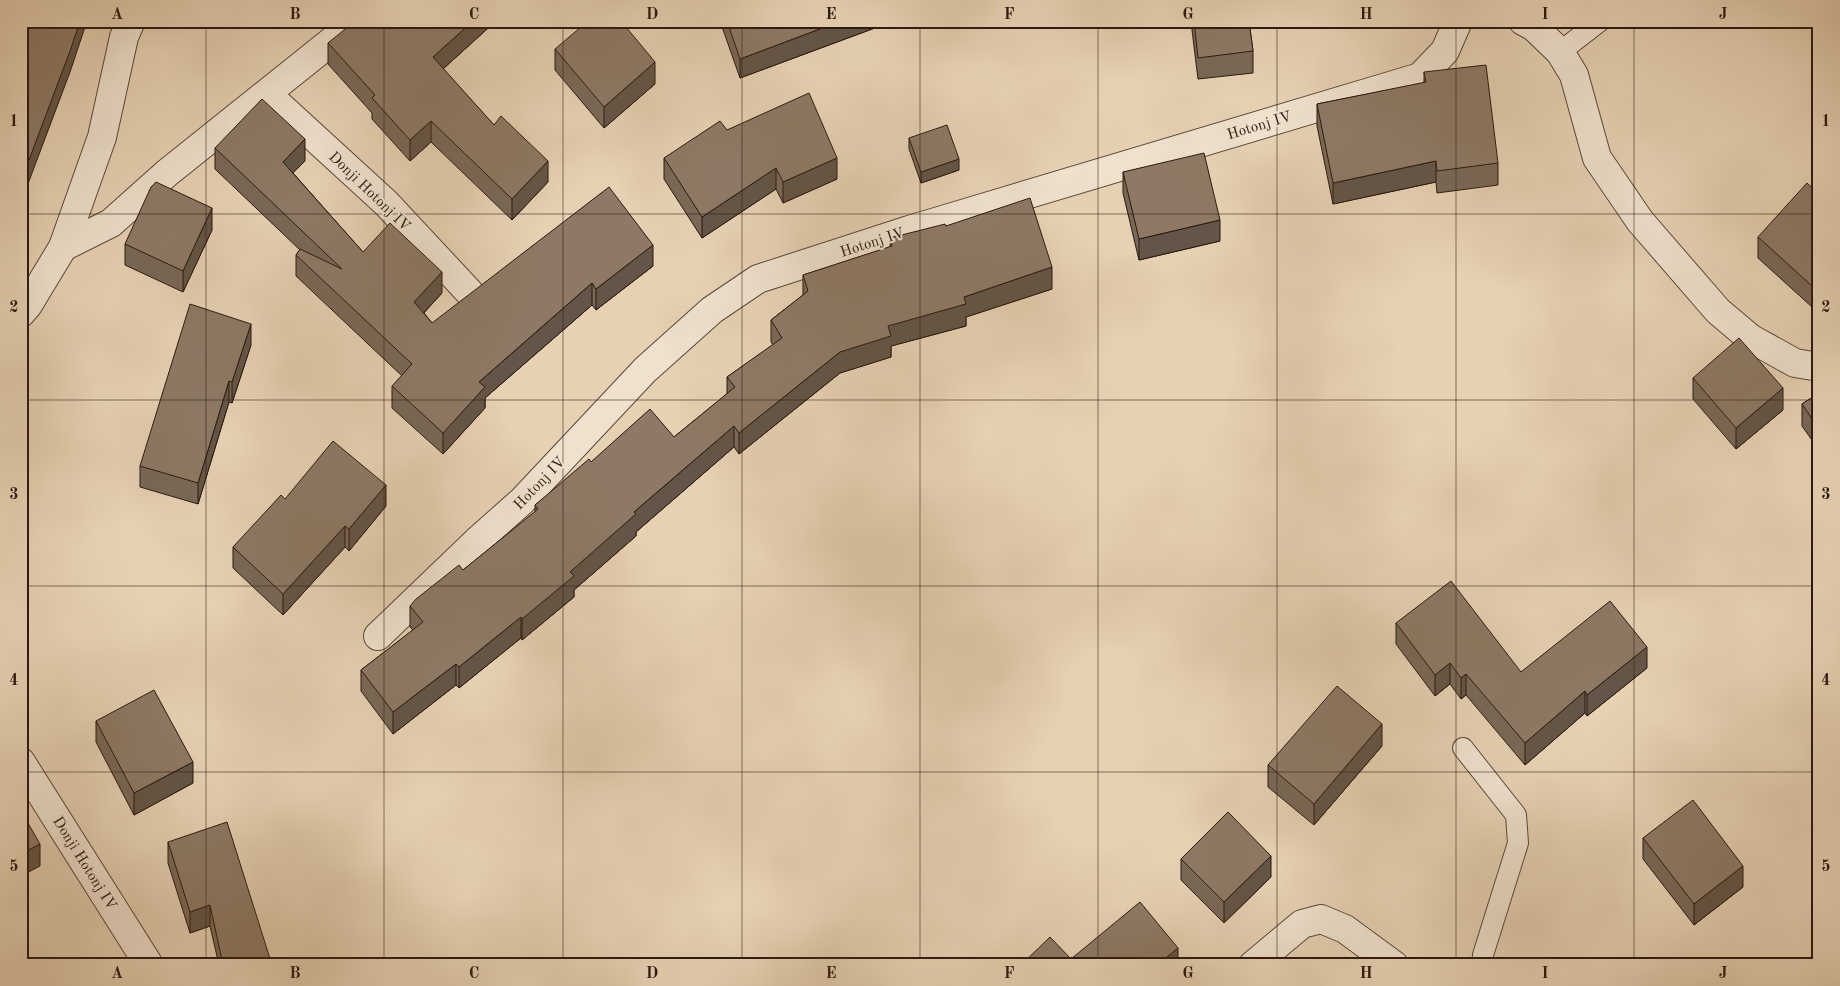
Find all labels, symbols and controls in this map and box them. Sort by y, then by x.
text: A [111,7,123,23]
text: B [289,7,301,23]
text: C [469,7,479,23]
text: D [646,7,658,23]
text: E [825,7,837,23]
text: F [1004,7,1015,23]
text: G [1182,7,1194,23]
text: H [1359,7,1373,23]
text: I [1541,7,1549,23]
text: J [1719,7,1728,23]
street label: Hotonj IV [1225,109,1294,143]
text: 1 [9,114,19,130]
text: 1 [1821,114,1831,130]
street label: Donji Hotonj IV [325,150,413,235]
street label: Hotonj IV [839,226,907,261]
text: 2 [9,300,19,316]
text: 2 [1821,300,1831,316]
street label: Hotonj IV [512,455,569,513]
text: 3 [9,487,19,503]
text: 3 [1821,487,1831,503]
text: 4 [9,673,19,689]
text: 4 [1821,673,1831,689]
street label: Donji Hotonj IV [49,815,119,913]
text: 5 [9,859,19,875]
text: 5 [1821,859,1831,875]
text: A [111,966,123,982]
text: B [289,966,301,982]
text: C [469,966,479,982]
text: D [646,966,658,982]
text: E [825,966,837,982]
text: F [1004,966,1015,982]
text: G [1182,966,1194,982]
text: H [1359,966,1373,982]
text: I [1541,966,1549,982]
text: J [1719,966,1728,982]

